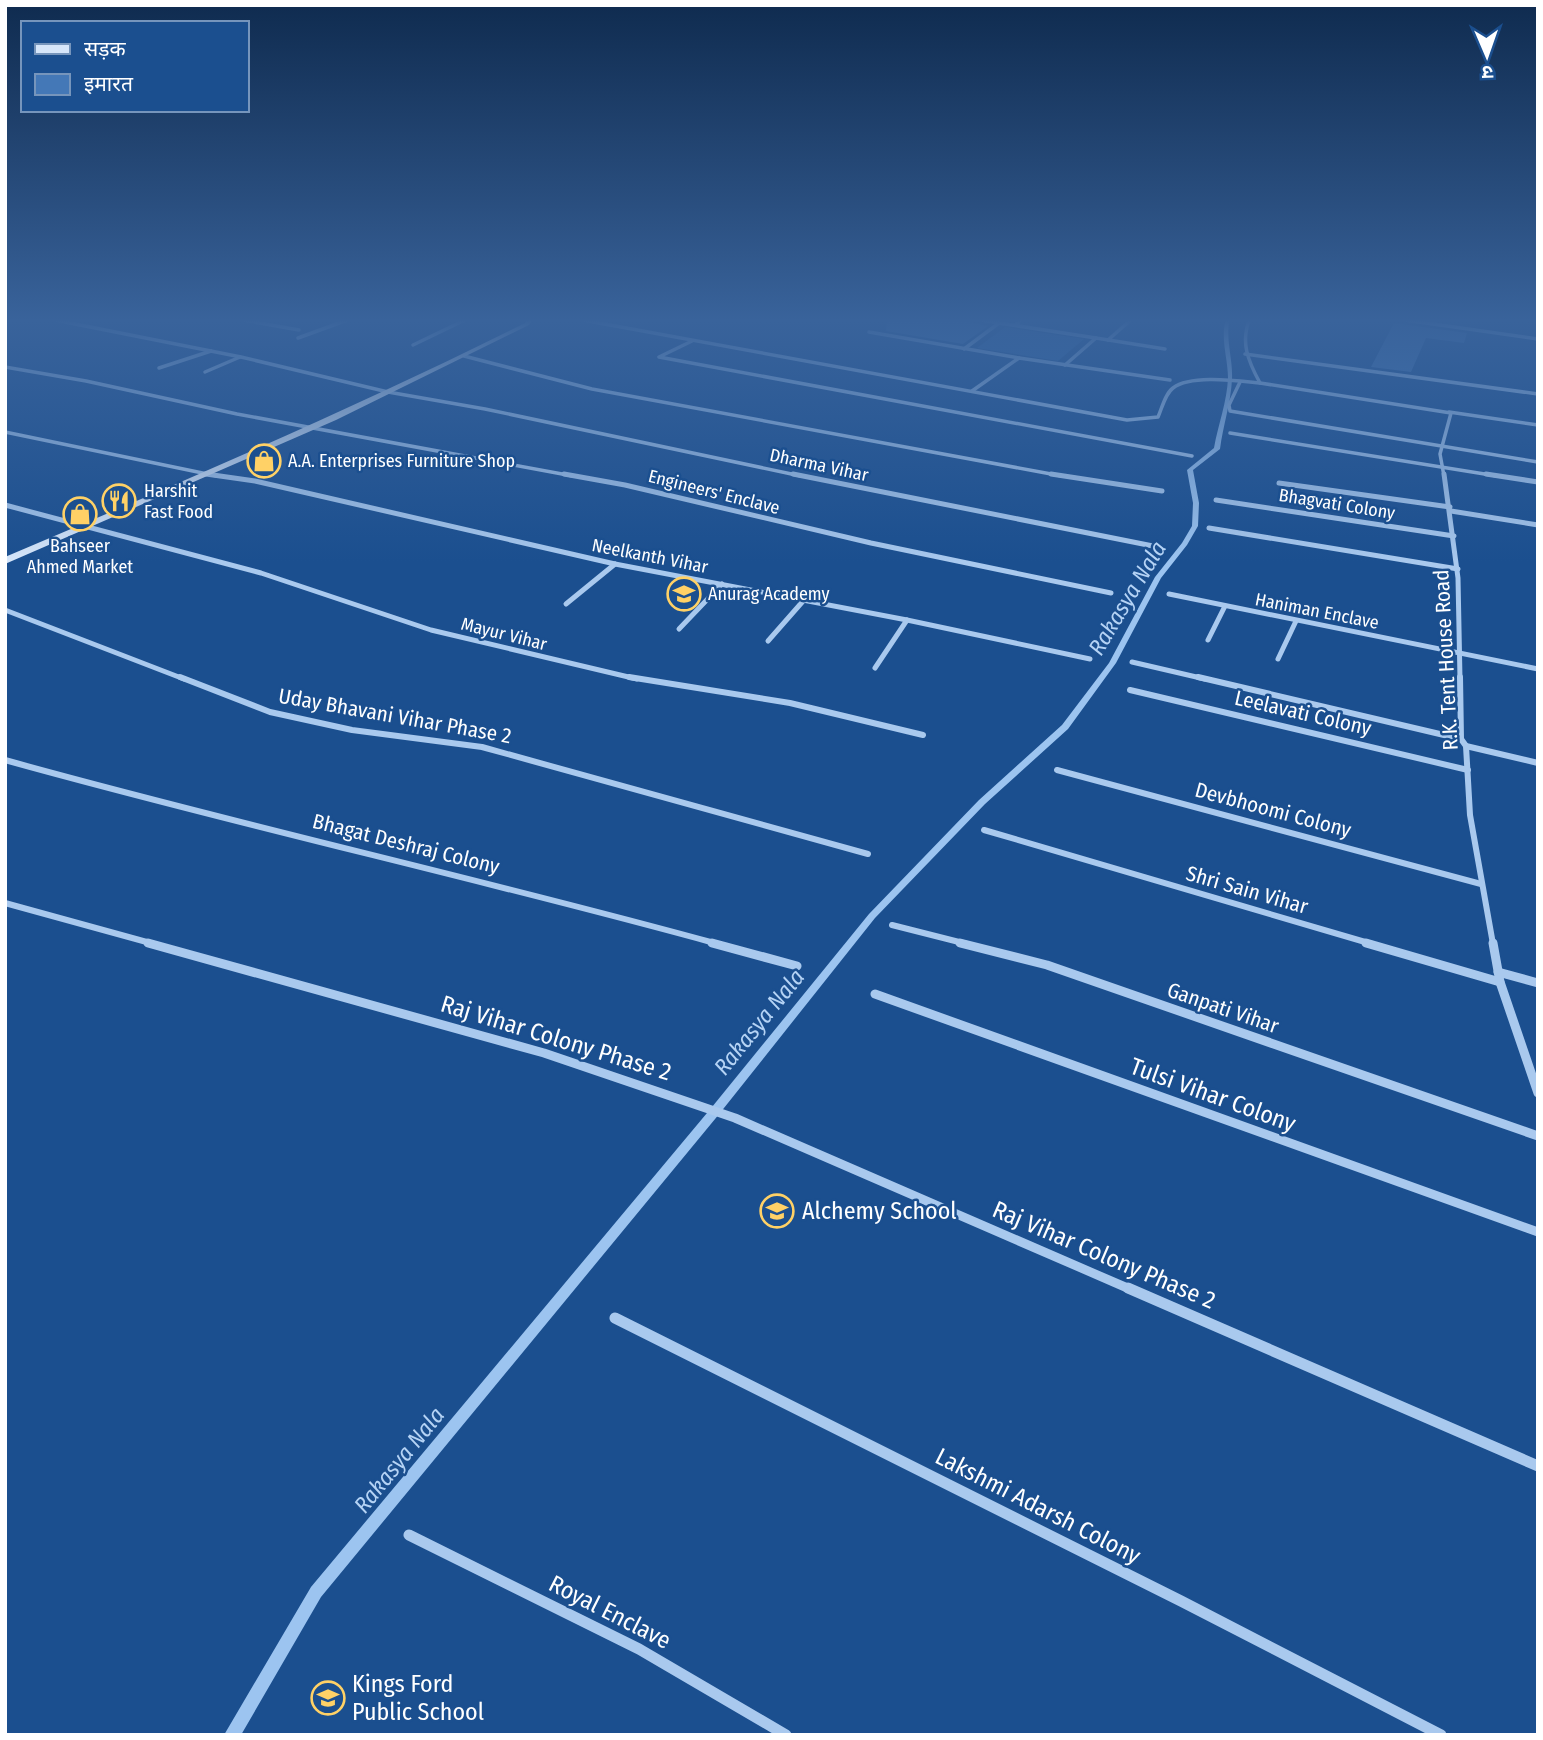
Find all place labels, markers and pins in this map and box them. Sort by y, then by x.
shop icon: A.A. Enterprises Furniture Shop [245,442,283,480]
place label: A.A. Enterprises Furniture Shop [288,450,515,472]
place label: Harshit Fast Food [144,480,213,523]
restaurant icon: Harshit Fast Food [100,482,138,520]
shop icon: Bahseer Ahmed Market [61,495,99,533]
place label: Bahseer Ahmed Market [27,535,133,578]
school or university icon: Anurag Academy [665,575,703,613]
place label: Anurag Academy [708,583,830,605]
school or university icon: Alchemy School [758,1192,796,1230]
place label: Alchemy School [802,1197,957,1225]
place label: Kings Ford Public School [352,1670,484,1726]
school or university icon: Kings Ford Public School [309,1679,347,1717]

